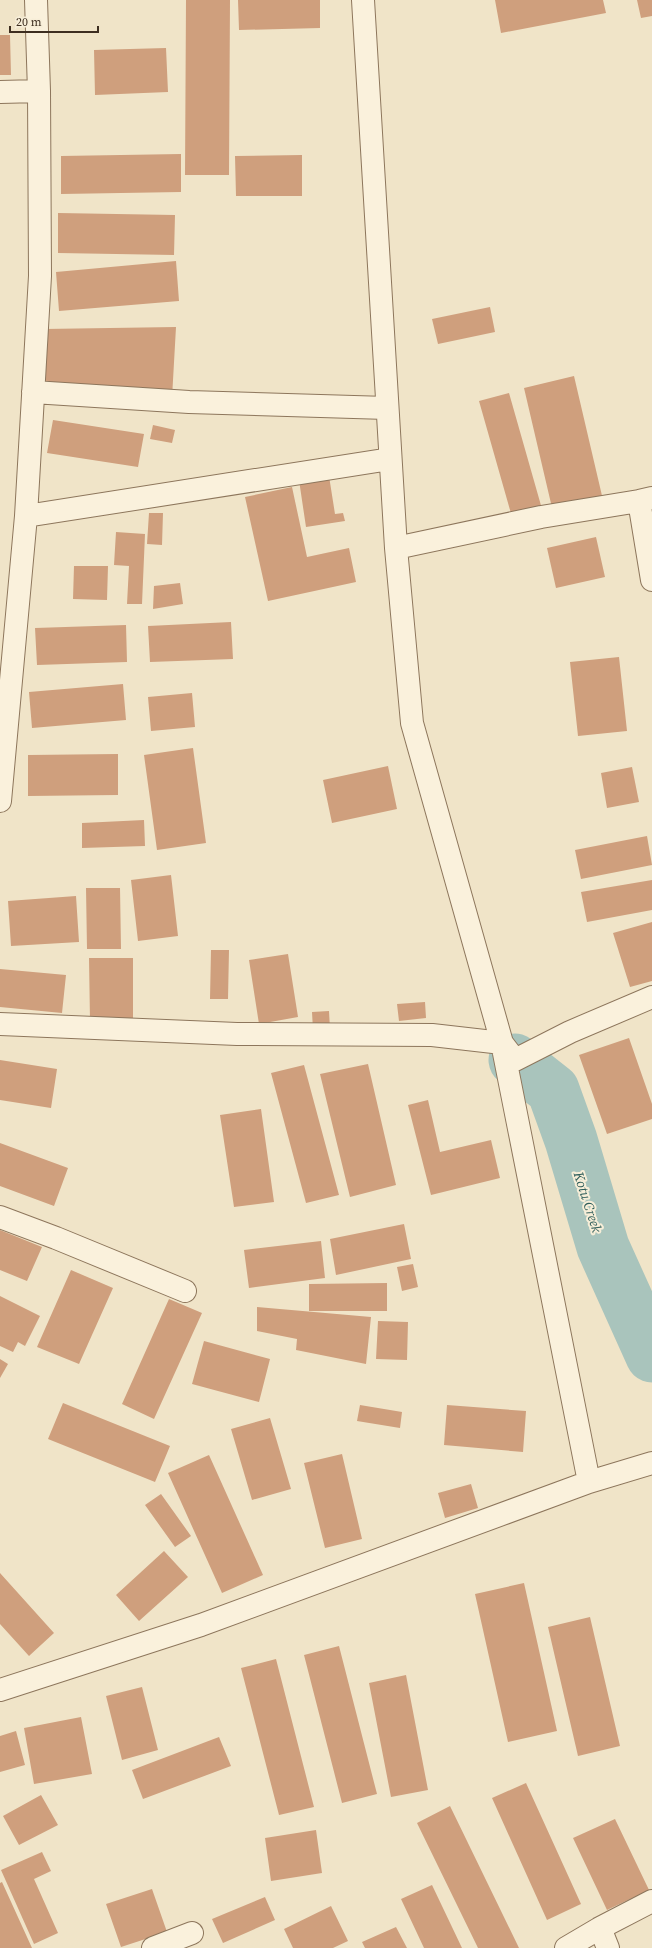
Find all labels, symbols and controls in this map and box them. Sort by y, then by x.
scale bar [10,8,98,34]
text: 20 m [16,14,42,30]
water label: Kotu Creek [568,1168,607,1236]

